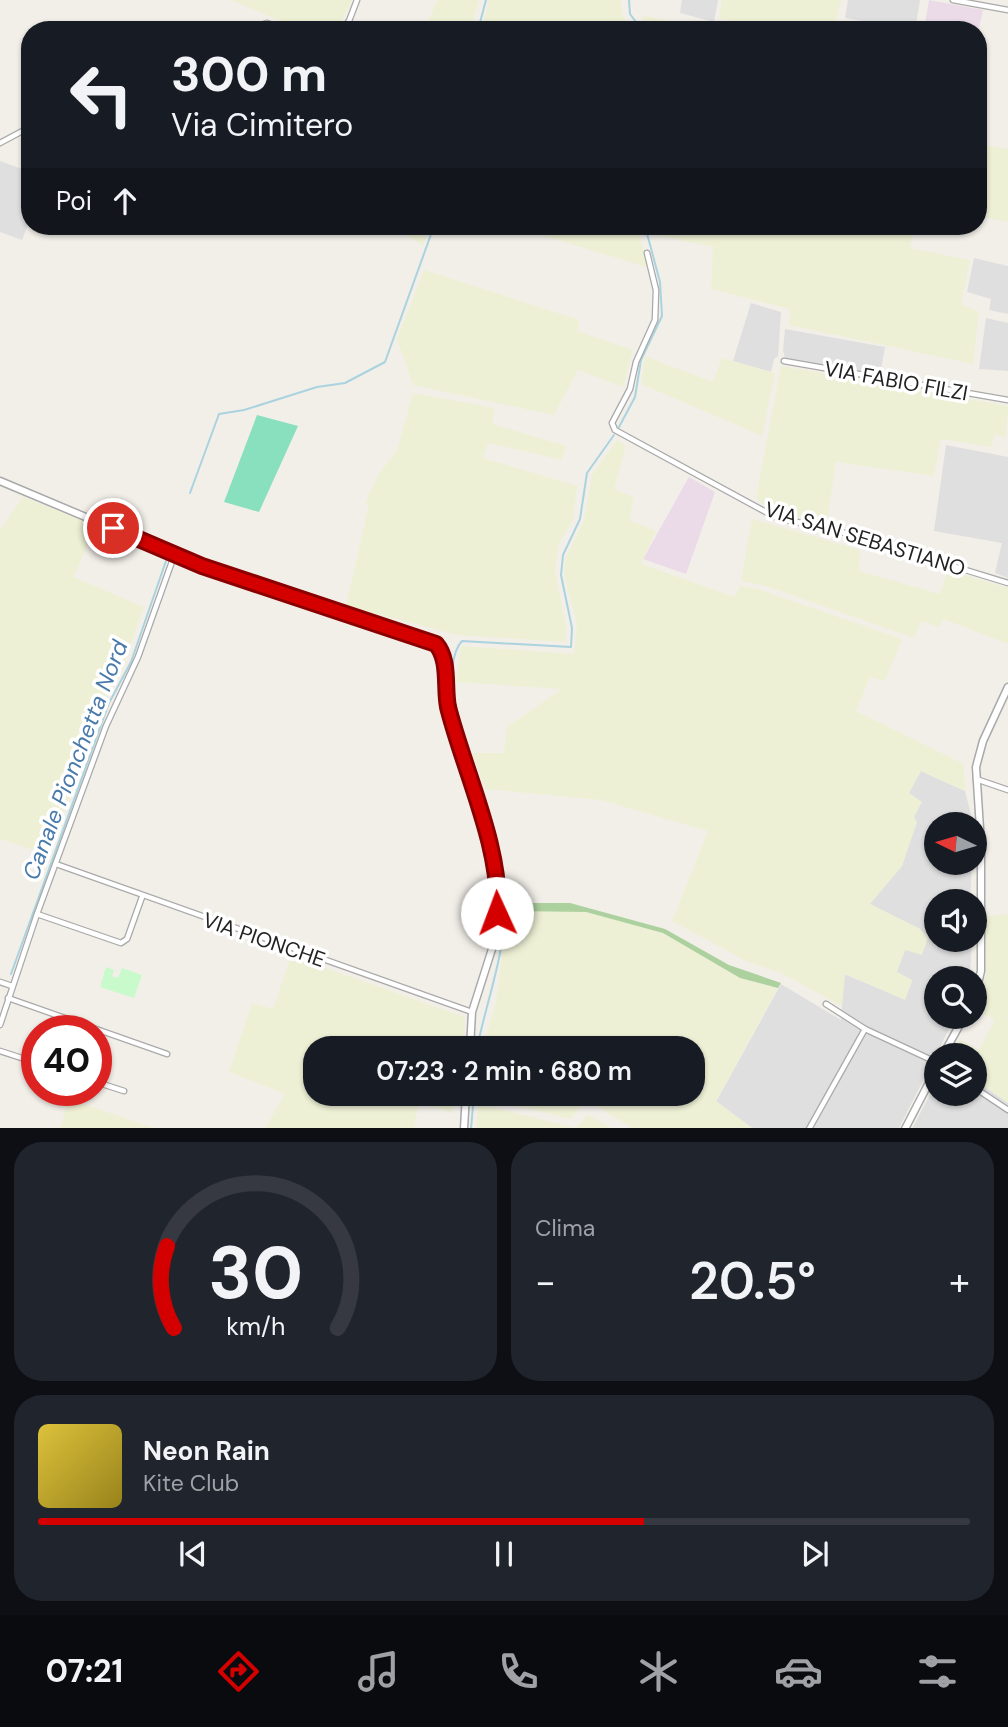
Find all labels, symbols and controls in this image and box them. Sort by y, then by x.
text: 300 m [171,42,327,106]
icon: left [56,49,147,140]
text: Via Cimitero [171,104,353,146]
icon: ahead [106,182,144,220]
text: Poi [56,184,92,218]
street label: VIA FABIO FILZI [822,355,970,407]
street label: VIA SAN SEBASTIANO [761,495,969,583]
pin [83,498,143,558]
icon: arrive [94,509,132,547]
water label: Canale Pionchetta Nord [15,635,135,884]
north arrow [924,812,987,875]
map controls [924,812,987,1106]
position arrow [460,876,534,950]
button: sound [924,889,987,952]
street label: VIA PIONCHE [199,906,329,974]
button: search [924,966,987,1029]
speed limit sign: 40 [21,1015,112,1106]
button: layers [924,1043,987,1106]
text: 07:23 · 2 min · 680 m [376,1054,632,1088]
text: Clima [535,1213,595,1243]
text: 30 [208,1226,303,1321]
text: 20.5° [689,1247,816,1315]
text: − [535,1257,556,1307]
text: + [949,1257,970,1307]
text: km/h [226,1309,285,1342]
text: Neon Rain [143,1434,270,1468]
text: Kite Club [143,1468,239,1498]
icon: previous [174,1535,212,1573]
icon: pause [485,1535,523,1573]
icon: next [796,1535,834,1573]
icon: directions [214,1647,263,1696]
icon: music [354,1647,403,1696]
icon: phone [494,1647,543,1696]
icon: climate [634,1647,683,1696]
icon: car [774,1647,823,1696]
icon: filters [913,1647,962,1696]
text: 07:21 [45,1650,123,1692]

